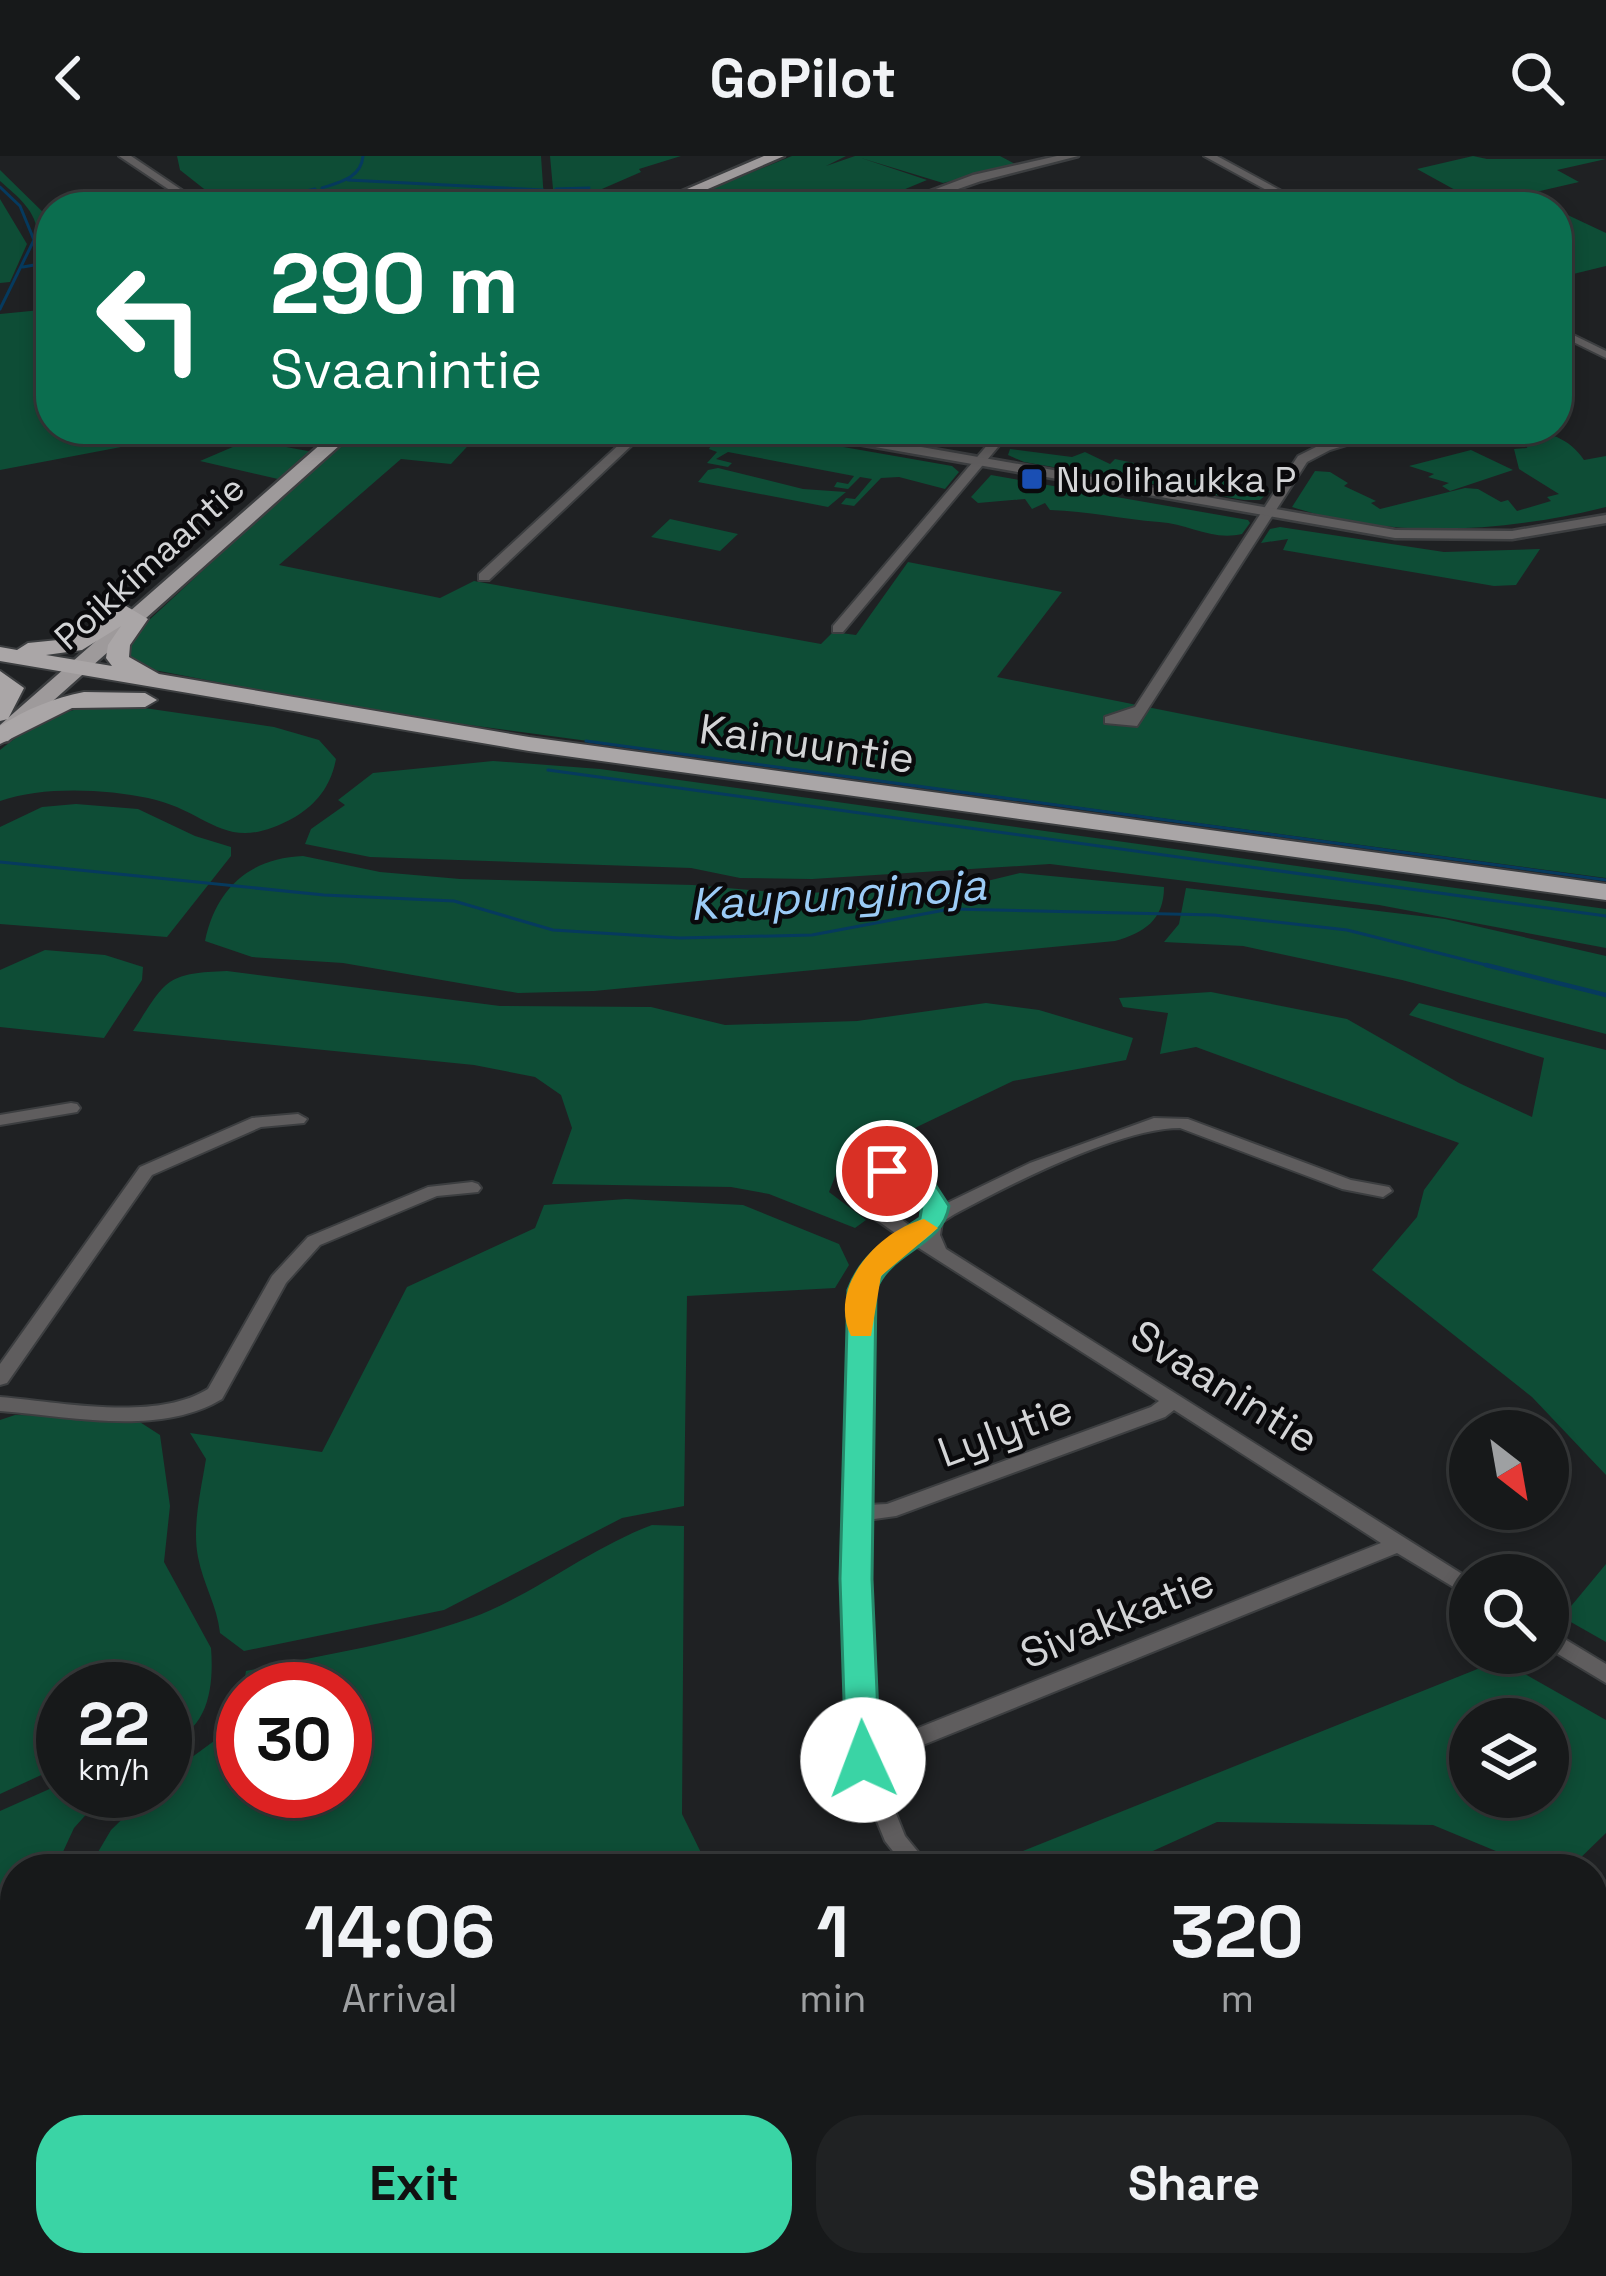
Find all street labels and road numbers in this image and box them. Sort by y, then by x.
street label: Poikkimaantie [45,465,254,660]
street label: Kainuuntie [696,702,918,785]
street label: Svaanintie [1121,1308,1329,1465]
street label: Lylytie [931,1382,1080,1479]
street label: Sivakkatie [1013,1555,1222,1680]

